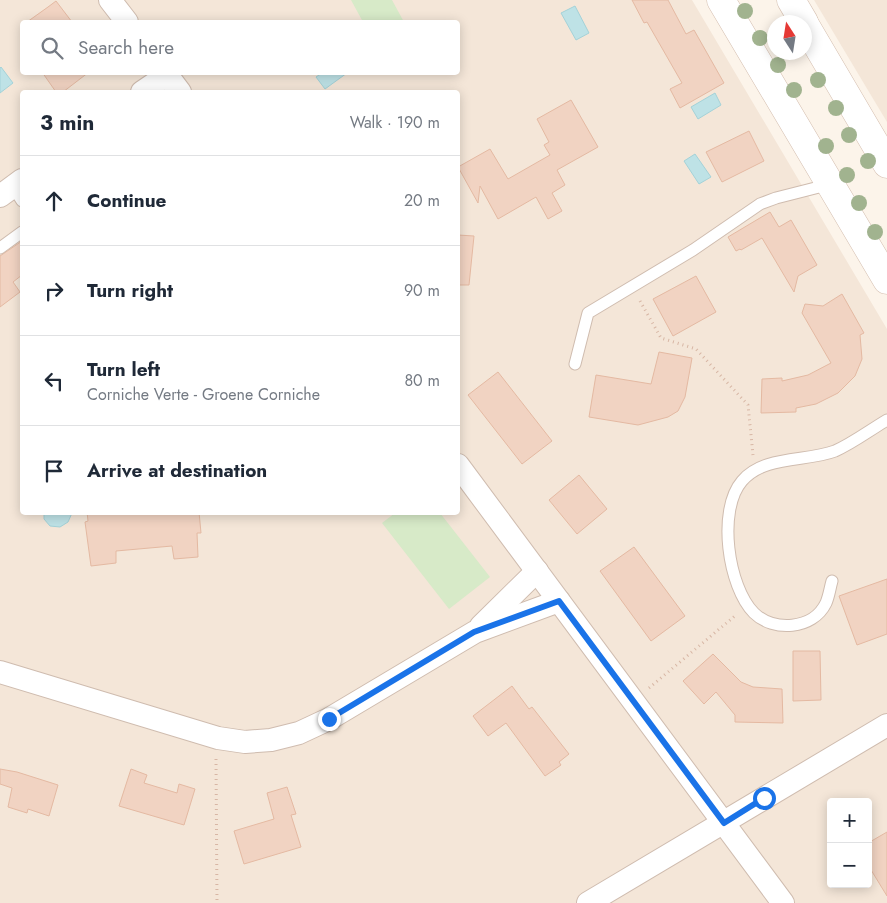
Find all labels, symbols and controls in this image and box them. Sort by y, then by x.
north arrow [767,15,812,60]
search box [20,20,460,75]
icon: search [38,34,66,62]
text: Search here [78,34,174,61]
text: 3 min [40,108,94,138]
text: Walk · 190 m [350,111,440,134]
icon: ahead [40,187,68,215]
text: Continue [87,187,166,214]
text: 20 m [404,189,440,212]
icon: right [40,277,68,305]
text: Turn right [87,277,173,304]
text: 90 m [404,279,440,302]
text: Turn left [87,356,160,383]
icon: left [40,367,68,395]
text: 80 m [404,369,440,392]
text: Corniche Verte - Groene Corniche [87,383,320,406]
icon: arrive [40,457,68,485]
text: Arrive at destination [87,457,267,484]
route end [318,708,341,731]
route start [753,787,776,810]
map controls [827,798,872,888]
button: + [827,798,872,843]
button: − [827,843,872,888]

